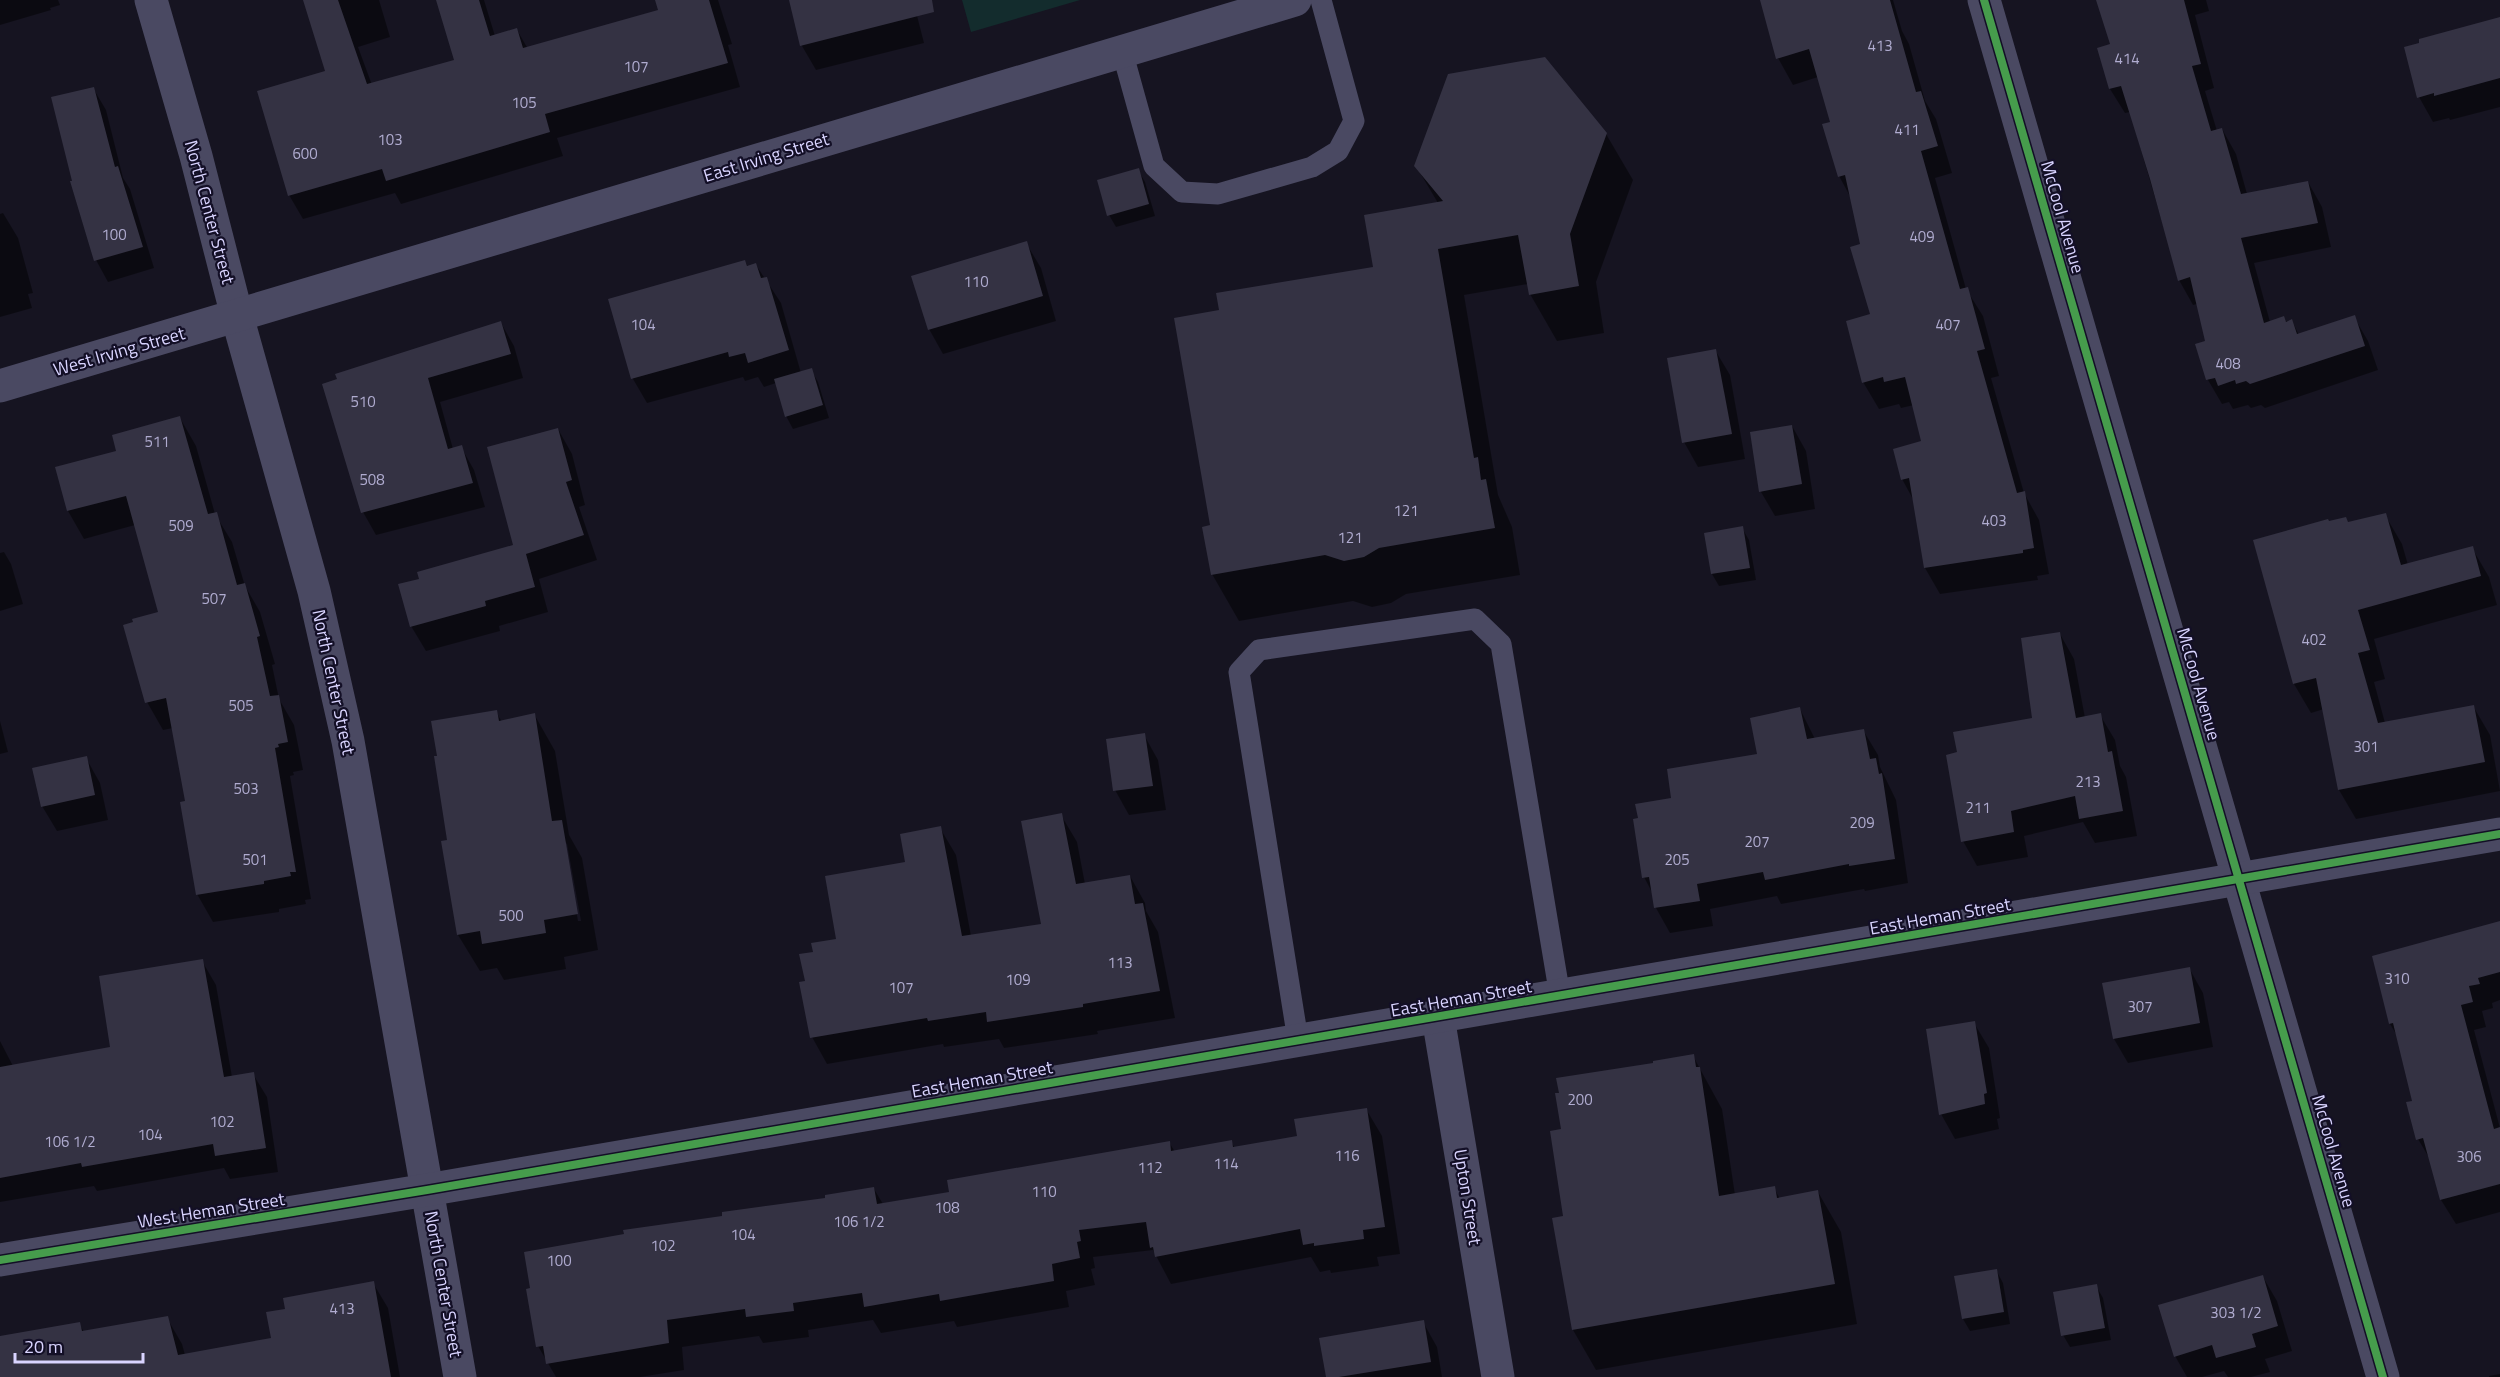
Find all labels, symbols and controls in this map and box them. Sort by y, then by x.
house number: 413 [1867,34,1893,57]
house number: 414 [2114,47,2140,70]
house number: 107 [623,55,649,78]
house number: 105 [511,91,537,114]
house number: 411 [1894,118,1920,141]
street label: East Irving Street [700,125,833,189]
house number: 103 [377,128,403,151]
street label: North Center Street [178,137,242,288]
house number: 600 [292,142,318,165]
street label: McCool Avenue [2034,158,2092,276]
house number: 100 [101,223,127,246]
house number: 409 [1909,225,1935,248]
house number: 110 [963,270,989,293]
house number: 104 [630,313,656,336]
house number: 407 [1935,313,1961,336]
street label: West Irving Street [50,319,189,383]
house number: 408 [2215,352,2241,375]
house number: 510 [350,390,376,413]
house number: 511 [144,430,170,453]
house number: 508 [359,468,385,491]
house number: 121 [1393,499,1419,522]
house number: 403 [1981,509,2007,532]
house number: 509 [168,514,194,537]
house number: 121 [1337,526,1363,549]
house number: 507 [201,587,227,610]
street label: North Center Street [305,607,363,758]
street label: McCool Avenue [2170,625,2228,743]
house number: 402 [2301,628,2327,651]
house number: 505 [228,694,254,717]
house number: 301 [2353,735,2379,758]
house number: 213 [2075,770,2101,793]
house number: 503 [233,777,259,800]
house number: 211 [1965,796,1991,819]
house number: 209 [1849,811,1875,834]
house number: 207 [1744,830,1770,853]
house number: 501 [242,848,268,871]
house number: 205 [1664,848,1690,871]
street label: East Heman Street [1867,890,2013,942]
house number: 500 [498,904,524,927]
house number: 113 [1107,951,1133,974]
house number: 310 [2384,967,2410,990]
house number: 109 [1005,968,1031,991]
street label: East Heman Street [1388,972,1534,1024]
house number: 107 [888,976,914,999]
house number: 307 [2127,995,2153,1018]
street label: East Heman Street [909,1053,1055,1105]
house number: 200 [1567,1088,1593,1111]
street label: McCool Avenue [2305,1092,2363,1210]
house number: 102 [209,1110,235,1133]
house number: 104 [137,1123,163,1146]
house number: 106 1/2 [44,1130,96,1153]
house number: 116 [1334,1144,1360,1167]
house number: 306 [2456,1145,2482,1168]
street label: Upton Street [1447,1147,1489,1248]
house number: 114 [1213,1152,1239,1175]
house number: 112 [1137,1156,1163,1179]
house number: 110 [1031,1180,1057,1203]
street label: West Heman Street [136,1185,287,1235]
house number: 108 [934,1196,960,1219]
street label: North Center Street [418,1209,470,1360]
house number: 106 1/2 [833,1210,885,1233]
house number: 104 [730,1223,756,1246]
house number: 102 [650,1234,676,1257]
house number: 100 [546,1249,572,1272]
house number: 413 [329,1297,355,1320]
house number: 303 1/2 [2210,1301,2262,1324]
scale bar [15,1326,142,1364]
text: 20 m [24,1333,63,1360]

